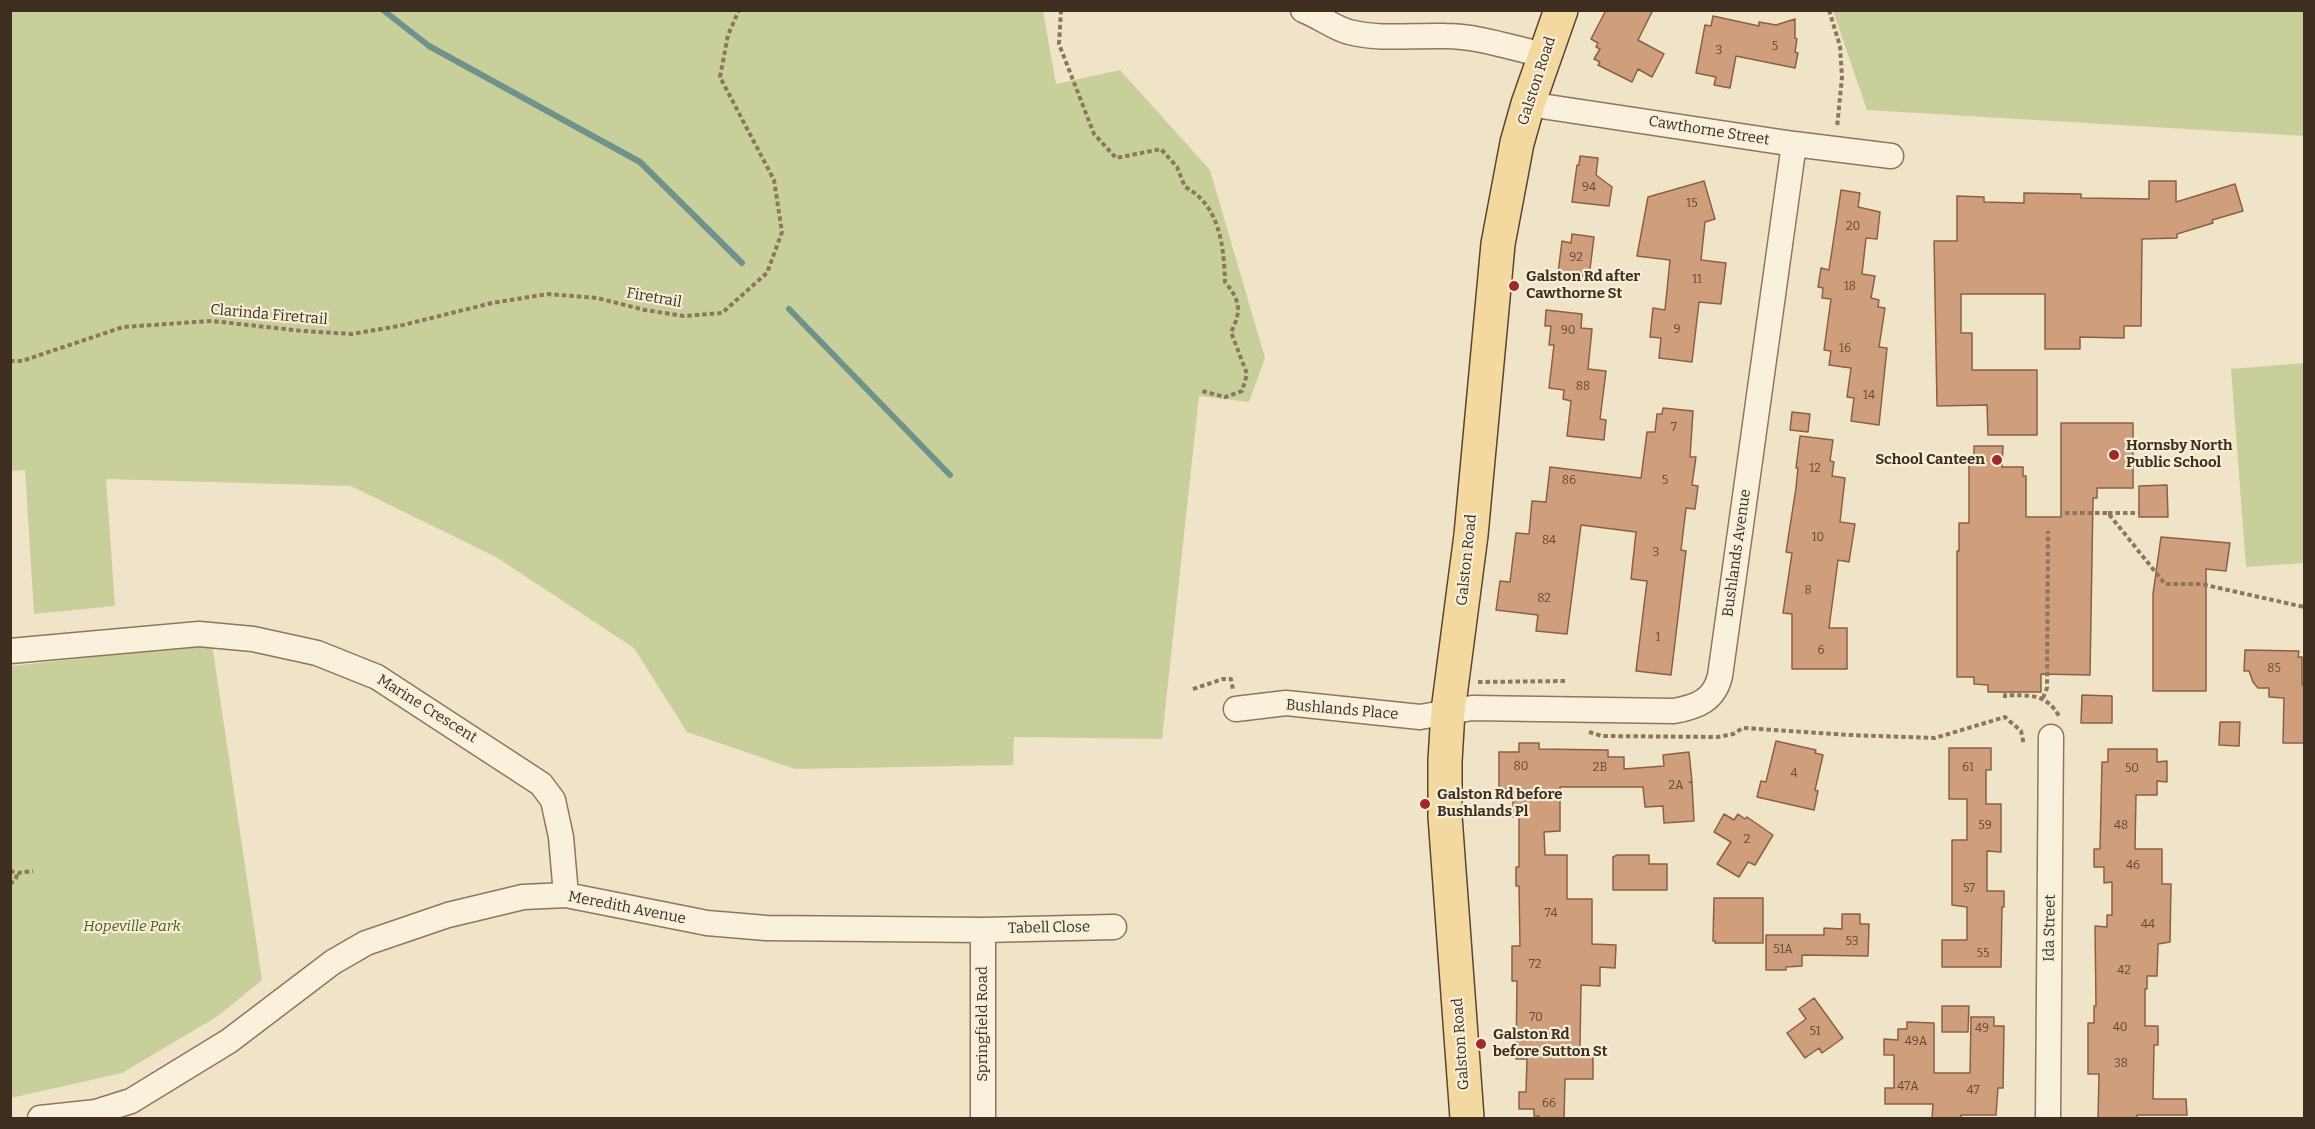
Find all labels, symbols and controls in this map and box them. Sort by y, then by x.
street label: Galston Road [1514,34,1560,128]
house number: 5 [1772,40,1778,54]
house number: 3 [1716,44,1722,58]
street label: Cawthorne Street [1647,113,1771,149]
house number: 94 [1582,181,1596,195]
house number: 15 [1686,197,1698,211]
house number: 20 [1846,220,1860,234]
house number: 92 [1569,251,1583,265]
place label: Galston Rd after Cawthorne St [1526,268,1640,303]
house number: 11 [1692,273,1702,287]
marker: Galston Rd after Cawthorne St [1507,279,1521,293]
house number: 18 [1844,280,1856,294]
street label: Firetrail [625,284,683,312]
street label: Clarinda Firetrail [210,301,328,329]
house number: 9 [1673,323,1681,337]
house number: 90 [1561,324,1575,338]
house number: 16 [1839,342,1851,356]
house number: 88 [1576,380,1590,394]
house number: 14 [1863,389,1875,403]
house number: 7 [1671,421,1677,435]
place label: Hornsby North Public School [2126,437,2232,472]
marker: Hornsby North Public School [2107,448,2121,462]
place label: School Canteen [1875,451,1985,469]
marker: School Canteen [1990,453,2004,467]
house number: 12 [1809,462,1821,476]
house number: 86 [1562,474,1576,488]
house number: 5 [1662,474,1668,488]
street label: Bushlands Avenue [1719,488,1755,618]
street label: Galston Road [1453,513,1481,607]
house number: 10 [1812,531,1824,545]
house number: 84 [1542,534,1556,548]
house number: 3 [1653,546,1659,560]
house number: 8 [1804,584,1812,598]
house number: 82 [1537,592,1551,606]
house number: 1 [1656,631,1660,645]
house number: 6 [1817,644,1825,658]
house number: 85 [2267,662,2281,676]
street label: Marine Crescent [374,671,480,747]
street label: Bushlands Place [1285,696,1399,724]
house number: 80 [1514,760,1528,774]
house number: 2B [1593,761,1607,775]
house number: 61 [1962,761,1974,775]
house number: 50 [2125,762,2139,776]
house number: 4 [1790,767,1798,781]
house number: 2A [1668,779,1684,793]
place label: Galston Rd before Bushlands Pl [1437,786,1562,821]
marker: Galston Rd before Bushlands Pl [1418,797,1432,811]
house number: 59 [1978,819,1992,833]
house number: 48 [2114,819,2128,833]
house number: 2 [1744,833,1750,847]
house number: 46 [2126,859,2140,873]
house number: 57 [1963,882,1975,896]
street label: Meredith Avenue [567,888,687,928]
street label: Ida Street [2040,894,2060,962]
house number: 74 [1545,907,1557,921]
park label: Hopeville Park [83,918,181,936]
street label: Tabell Close [1008,918,1090,938]
house number: 44 [2141,918,2155,932]
house number: 53 [1846,935,1858,949]
house number: 51A [1773,943,1793,957]
house number: 55 [1977,947,1989,961]
house number: 72 [1529,958,1541,972]
house number: 42 [2117,964,2131,978]
street label: Springfield Road [974,966,992,1082]
street label: Galston Road [1449,997,1473,1091]
house number: 70 [1529,1011,1543,1025]
house number: 40 [2113,1021,2127,1035]
house number: 49 [1975,1022,1989,1036]
house number: 51 [1809,1025,1821,1039]
place label: Galston Rd before Sutton St [1493,1026,1608,1061]
house number: 49A [1905,1035,1927,1049]
marker: Galston Rd before Sutton St [1474,1037,1488,1051]
house number: 38 [2114,1057,2128,1071]
house number: 47A [1897,1080,1919,1094]
house number: 47 [1967,1084,1979,1098]
house number: 66 [1542,1097,1556,1111]

